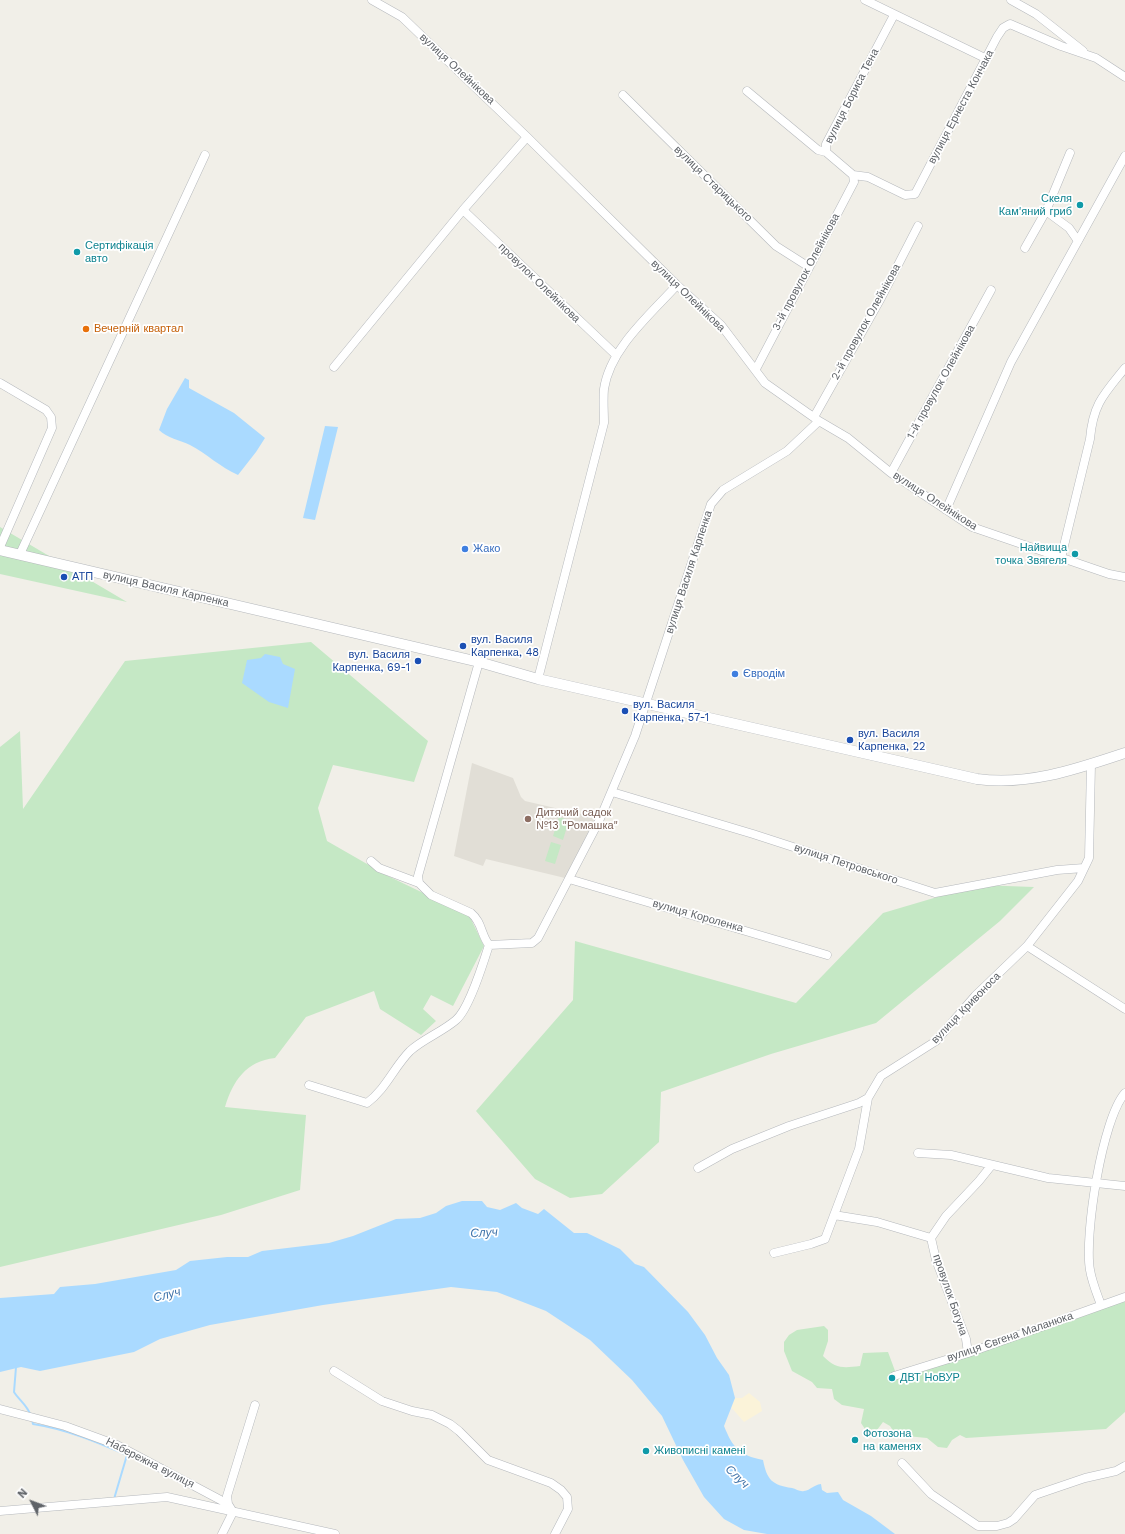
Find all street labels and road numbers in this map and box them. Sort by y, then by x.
street label: вулиця Олейнікова [417,31,497,107]
street label: вулиця Бориса Тена [822,46,882,146]
street label: вулиця Ернеста Кончака [925,48,997,166]
street label: вулиця Старицького [671,143,755,225]
street label: 3-й провулок Олейнікова [769,211,843,333]
street label: провулок Олейнікова [495,240,583,326]
street label: вулиця Олейнікова [648,257,728,335]
street label: 2-й провулок Олейнікова [829,262,903,382]
street label: 1-й провулок Олейнікова [904,323,978,441]
street label: вулиця Олейнікова [890,469,980,533]
street label: вулиця Василя Карпенка [663,509,715,635]
street label: вулиця Василя Карпенка [102,568,230,610]
street label: вулиця Петровського [792,841,900,887]
street label: вулиця Короленка [651,897,745,935]
street label: вулиця Кривоноса [929,970,1003,1046]
street label: провулок Богуна [930,1253,970,1337]
street label: вулиця Євгена Маланюка [945,1309,1075,1365]
street label: Набережна вулиця [104,1435,196,1491]

